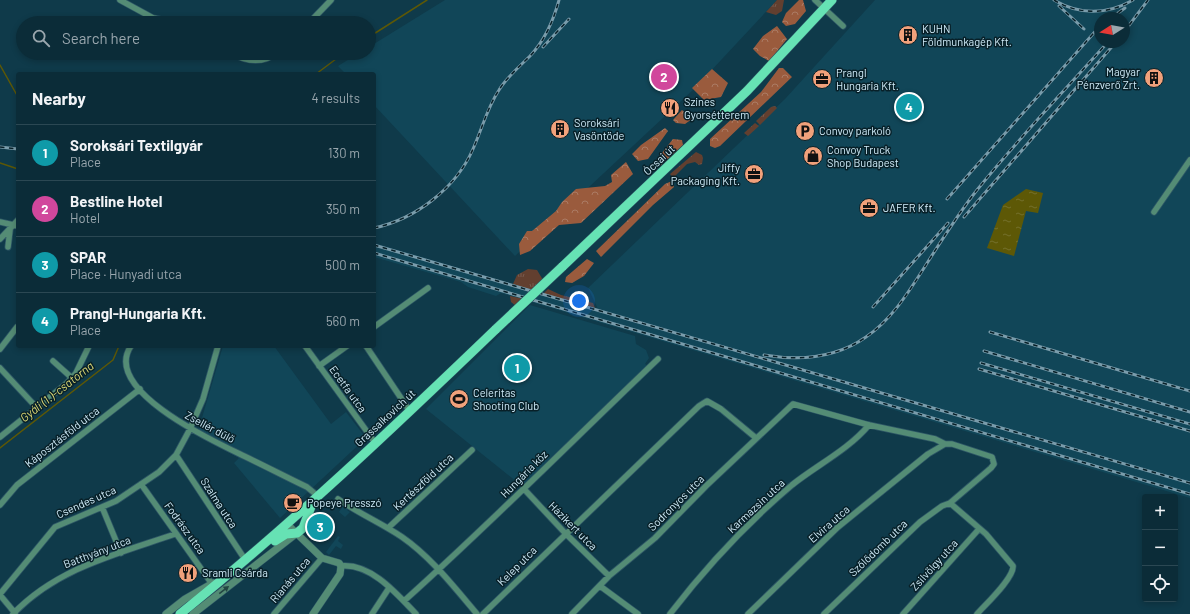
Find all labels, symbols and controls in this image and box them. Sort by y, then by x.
north arrow [1094,12,1130,48]
search box [16,16,376,60]
place label: KUHN Földmunkagép Kft. [922,22,1012,48]
building icon: KUHN Földmunkagép Kft. [897,24,919,46]
icon: search [30,27,52,49]
text: Search here [62,29,140,47]
pin: 2 [651,62,677,92]
place label: Magyar Pénzverő Zrt. [1077,65,1140,91]
place label: Prangl Hungaria Kft. [836,66,899,92]
building icon: Magyar Pénzverő Zrt. [1143,67,1165,89]
office icon: Prangl Hungaria Kft. [811,68,833,90]
text: Nearby [32,88,86,108]
text: 4 results [312,90,360,106]
pin: 4 [896,92,922,122]
place label: Szines Gyorsétterem [684,95,749,121]
restaurant icon: Szines Gyorsétterem [659,97,681,119]
place label: Soroksári Vasöntöde [574,116,624,142]
building icon: Soroksári Vasöntöde [549,118,571,140]
parking icon: Convoy parkoló [794,120,816,142]
place label: Convoy parkoló [819,124,891,137]
text: Soroksári Textilgyár [70,136,203,154]
street label: Ócsai út [640,142,677,177]
place label: Convoy Truck Shop Budapest [827,143,899,169]
text: 1 [43,145,47,161]
text: 130 m [328,145,360,161]
shop icon: Convoy Truck Shop Budapest [802,145,824,167]
text: Place [70,154,101,170]
place label: Jiffy Packaging Kft. [671,161,740,187]
office icon: Jiffy Packaging Kft. [743,163,765,185]
text: Bestline Hotel [70,192,162,210]
office icon: JAFER Kft. [858,197,880,219]
text: 2 [41,201,49,217]
text: 350 m [326,201,360,217]
place label: JAFER Kft. [883,201,935,214]
text: Hotel [70,210,100,226]
text: SPAR [70,248,106,266]
text: 3 [41,257,49,273]
text: 500 m [325,257,360,273]
text: Place · Hunyadi utca [70,266,182,282]
your location [569,291,589,311]
text: Prangl-Hungaria Kft. [70,304,206,322]
text: 4 [41,313,49,329]
text: 560 m [326,313,360,329]
text: Place [70,322,101,338]
pin: 1 [504,353,530,383]
water label: Gyáli (1.)-csatorna [17,358,96,424]
street label: Ecetfa utca [327,363,370,415]
street label: Grassalkovich út [352,386,418,449]
place label: Celeritas Shooting Club [473,386,539,412]
sports icon: Celeritas Shooting Club [448,388,470,410]
street label: Káposztásföld utca [22,404,101,470]
street label: Zsellér dűlő [183,408,238,445]
street label: Hungária köz [497,447,550,500]
street label: Kertészföld utca [390,450,455,513]
street label: Sodronyos utca [645,472,706,533]
street label: Szalma utca [198,475,241,530]
street label: Karmazsin utca [724,476,787,535]
street label: Csendes utca [54,483,118,521]
cafe icon: Popeye Presszó [282,492,304,514]
map controls [1142,494,1178,602]
button: + [1142,494,1178,530]
place label: Popeye Presszó [307,496,382,509]
street label: Fodrász utca [162,499,209,556]
street label: Házikert utca [546,499,600,553]
street label: Elvira utca [806,502,852,545]
pin: 3 [307,512,333,542]
street label: Szőlődomb utca [846,517,910,579]
button: − [1142,530,1178,566]
street label: Batthyány utca [61,533,132,570]
street label: Zsilvölgy utca [907,536,960,593]
street label: Kelep utca [494,543,539,588]
street label: Rianás utca [267,554,312,605]
restaurant icon: Sramli Csárda [177,562,199,584]
place label: Sramli Csárda [202,566,268,579]
button: locate [1142,566,1178,602]
one-way arrow [218,586,229,594]

